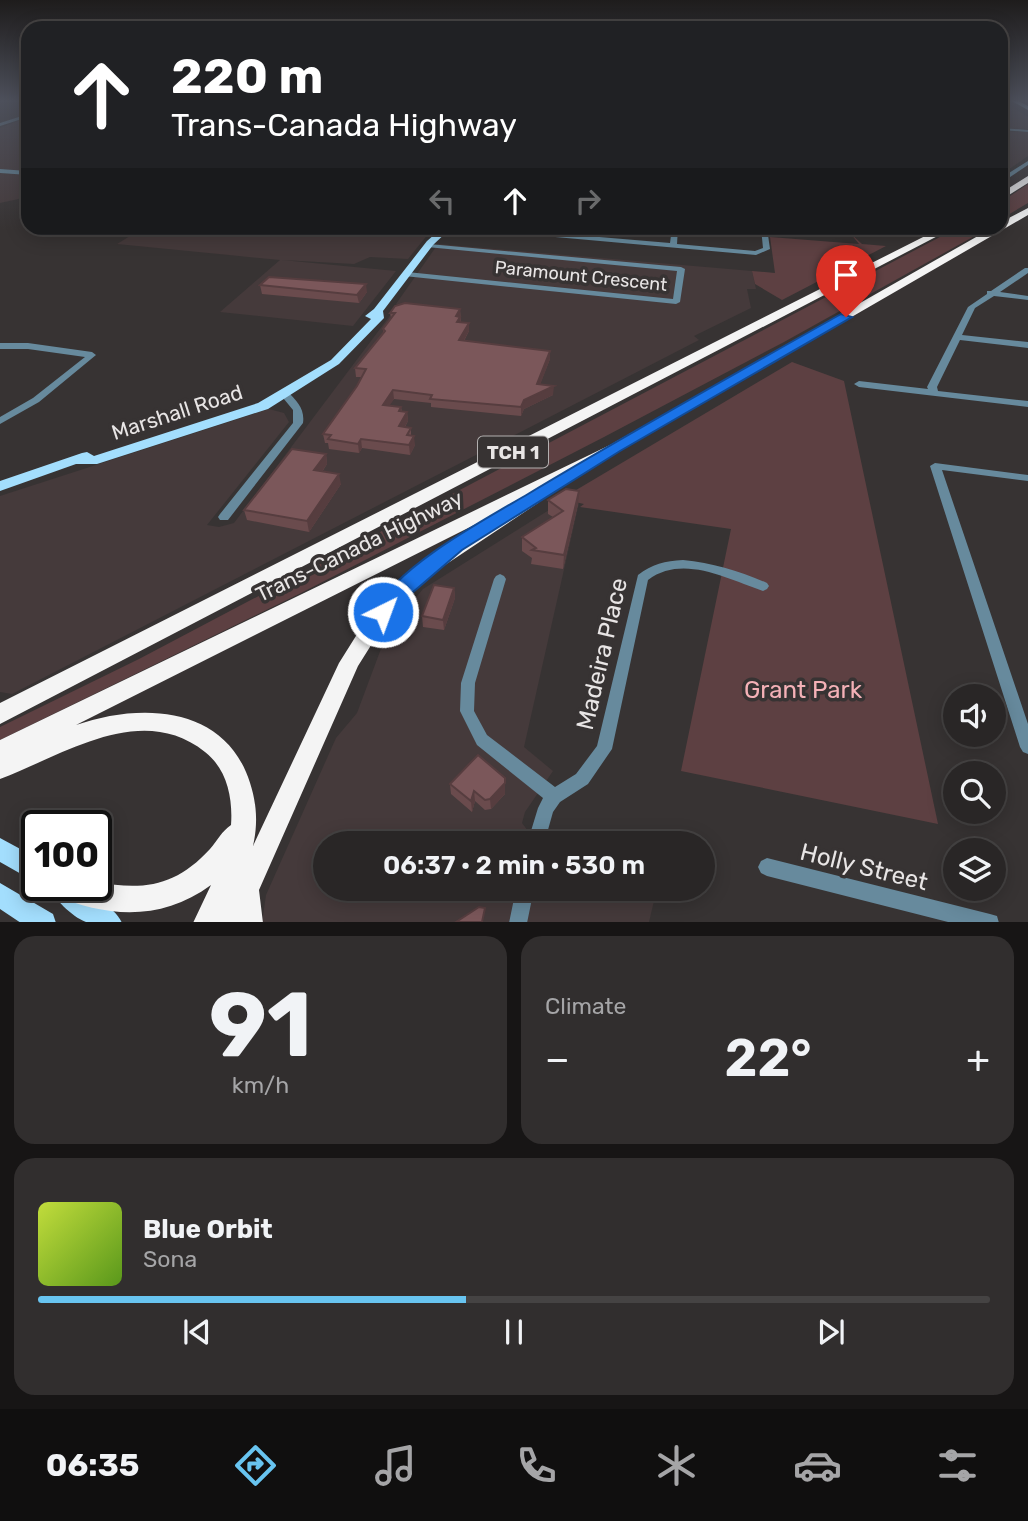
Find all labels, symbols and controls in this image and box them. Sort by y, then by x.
text: 220 m [171,47,323,105]
icon: ahead [56,49,147,140]
text: Trans-Canada Highway [171,106,517,144]
icon: left [423,182,461,220]
icon: ahead [496,182,534,220]
icon: right [569,182,607,220]
pin [816,245,876,317]
street label: Paramount Crescent [494,256,668,296]
icon: arrive [827,256,865,294]
street label: Marshall Road [108,379,246,445]
road number: TCH 1 [478,436,548,467]
street label: Trans-Canada Highway [251,485,467,607]
position arrow [346,575,420,649]
street label: Madeira Place [571,575,633,733]
park label: Grant Park [744,676,863,704]
map controls [943,684,1006,901]
button: sound [943,684,1006,747]
button: search [943,761,1006,824]
speed limit sign: 100 [21,810,112,901]
street label: Holly Street [797,838,931,896]
button: layers [943,838,1006,901]
text: 06:37 · 2 min · 530 m [383,850,645,881]
text: 91 [209,971,312,1079]
text: Climate [545,992,626,1020]
text: 22° [725,1027,812,1089]
text: − [545,1036,570,1082]
text: + [966,1036,990,1082]
text: km/h [232,1071,289,1099]
text: Blue Orbit [143,1214,273,1245]
text: Sona [143,1245,197,1273]
icon: previous [178,1313,216,1351]
icon: pause [495,1313,533,1351]
icon: next [812,1313,850,1351]
icon: directions [231,1441,280,1490]
icon: music [371,1441,420,1490]
icon: phone [512,1441,561,1490]
icon: climate [652,1441,701,1490]
icon: car [793,1441,842,1490]
icon: filters [933,1441,982,1490]
text: 06:35 [46,1446,139,1484]

